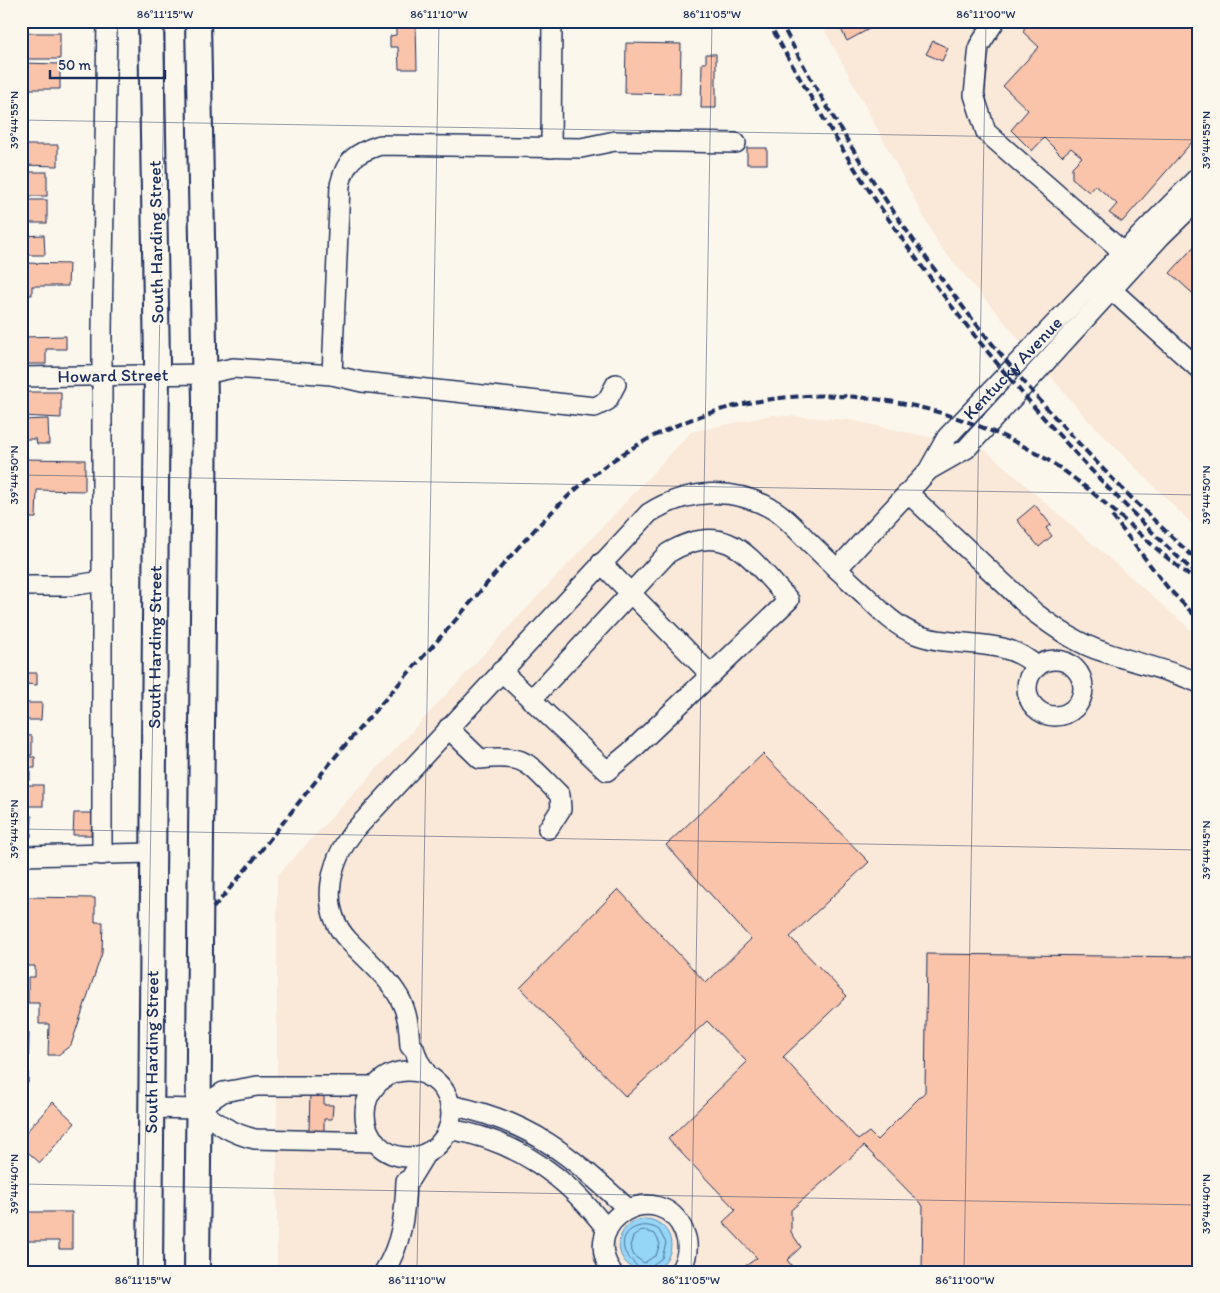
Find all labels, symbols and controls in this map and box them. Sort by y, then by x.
text: 86°11'15"W [137,7,193,21]
text: 86°11'10"W [410,7,468,21]
text: 86°11'05"W [683,7,741,21]
text: 86°11'00"W [956,7,1016,21]
scale bar [50,48,165,80]
text: 50 m [58,56,91,74]
text: 39°44'55"N [7,91,21,149]
text: 39°44'55"N [1199,111,1213,169]
street label: South Harding Street [144,160,168,324]
street label: Kentucky Avenue [958,312,1067,424]
street label: Howard Street [57,364,169,387]
text: 39°44'50"N [7,445,21,505]
text: 39°44'50"N [1199,465,1213,525]
street label: South Harding Street [143,565,166,729]
text: 39°44'45"N [7,799,21,859]
text: 39°44'45"N [1199,820,1213,880]
street label: South Harding Street [140,970,163,1134]
text: 39°44'40"N [7,1154,21,1214]
text: 39°44'40"N [1199,1174,1213,1234]
text: 86°11'15"W [115,1273,171,1287]
text: 86°11'10"W [388,1273,446,1287]
text: 86°11'05"W [662,1273,720,1287]
text: 86°11'00"W [935,1273,995,1287]

